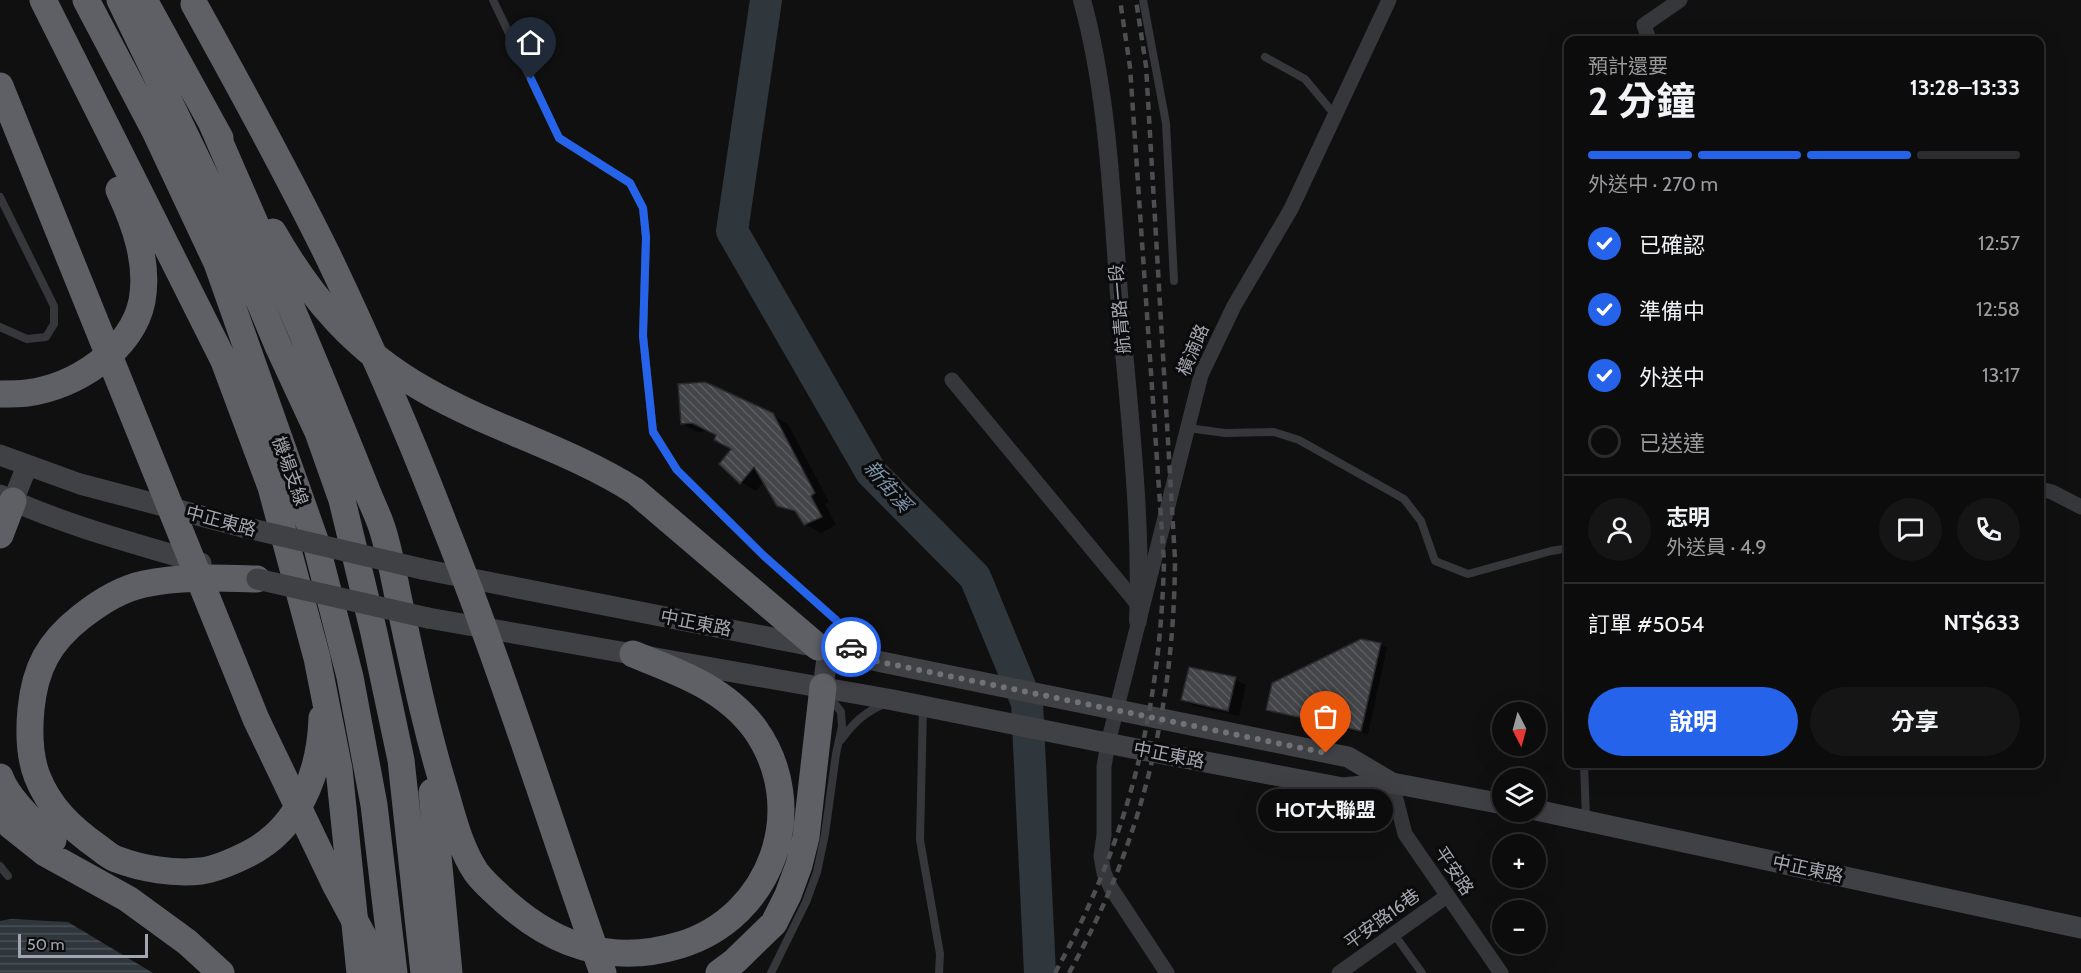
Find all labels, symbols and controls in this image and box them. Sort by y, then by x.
pin [505,17,556,79]
icon: home [514,26,547,59]
text: 預計還要 [1588,54,1668,78]
text: 13:28–13:33 [1910,74,2020,101]
text: 2 分鐘 [1588,77,1695,125]
text: 外送中 · 270 m [1588,172,1718,196]
icon: check [1588,227,1621,260]
text: 12:57 [1978,231,2020,255]
text: 已確認 [1639,232,1705,259]
street label: 航青路一段 [1105,263,1135,355]
icon: check [1588,293,1621,326]
text: 12:58 [1976,297,2020,321]
text: 準備中 [1639,298,1705,325]
street label: 橫湳路 [1172,321,1214,379]
icon: check [1588,359,1621,392]
text: 13:17 [1982,363,2020,387]
text: 外送中 [1639,364,1705,391]
text: 已送達 [1639,430,1705,457]
street label: 機場支線 [267,433,313,509]
water label: 新街溪 [859,455,919,519]
button: person [1588,498,1651,561]
button: chat [1879,498,1942,561]
button: phone [1957,498,2020,561]
street label: 中正東路 [183,501,259,541]
text: 志明 [1666,504,1710,531]
text: 外送員 · 4.9 [1666,535,1767,559]
street label: 中正東路 [659,605,733,641]
text: NT$633 [1943,609,2020,636]
text: 訂單 #5054 [1588,611,1704,638]
courier [821,617,881,677]
icon: car [835,631,868,664]
button: 說明 [1588,687,1798,756]
button: 分享 [1810,687,2020,756]
pin [1300,691,1351,753]
icon: bag [1309,700,1342,733]
north arrow [1492,702,1546,756]
map controls [1492,702,1546,954]
street label: 中正東路 [1132,737,1206,773]
button: layers [1492,768,1546,822]
callout: HOT大聯盟 [1258,789,1394,831]
text: HOT大聯盟 [1275,798,1376,822]
button: + [1492,834,1546,888]
street label: 平安路 [1430,842,1478,900]
street label: 中正東路 [1770,851,1846,887]
street label: 平安路16巷 [1340,884,1424,954]
button: − [1492,900,1546,954]
scale bar [18,931,148,958]
text: 50 m [27,935,64,954]

